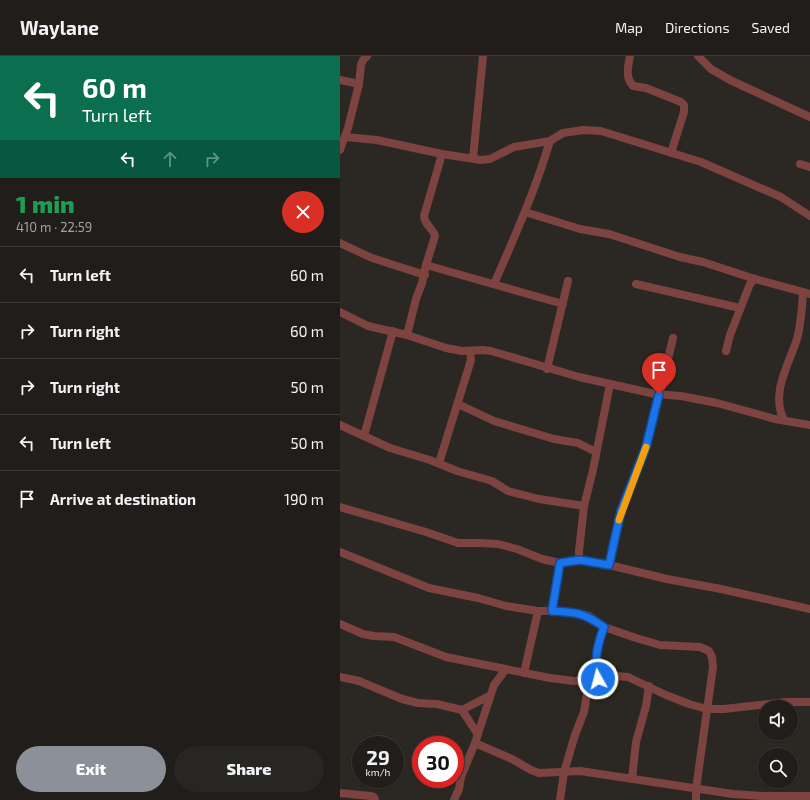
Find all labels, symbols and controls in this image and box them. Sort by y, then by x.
text: Waylane [20,16,99,39]
text: Map [615,19,643,36]
text: Directions [665,19,730,36]
text: Saved [752,19,790,36]
text: 60 m [82,70,147,104]
icon: left [16,72,68,124]
text: Turn left [82,104,152,126]
icon: left [117,148,139,170]
icon: ahead [159,148,181,170]
icon: right [201,148,223,170]
text: 1 min [16,189,75,218]
button: close [282,191,324,233]
text: 410 m · 22:59 [16,219,92,235]
icon: left [16,264,38,286]
text: Turn left [50,266,111,284]
text: 60 m [290,266,324,284]
icon: right [16,320,38,342]
text: Turn right [50,322,120,340]
text: 60 m [290,322,324,340]
pin [642,353,676,394]
icon: arrive [648,359,670,381]
icon: right [16,376,38,398]
text: Turn right [50,378,120,396]
text: 50 m [290,378,324,396]
icon: left [16,432,38,454]
text: Turn left [50,434,111,452]
text: 50 m [290,434,324,452]
icon: arrive [16,488,38,510]
text: Arrive at destination [50,490,196,508]
text: 190 m [284,490,324,508]
position arrow [577,658,619,700]
map controls [758,700,798,788]
button: sound [758,700,798,740]
speed limit sign: 30 [412,736,464,788]
text: 29 [366,745,390,769]
button: Exit [16,746,166,792]
button: Share [174,746,324,792]
button: search [758,748,798,788]
text: km/h [366,766,390,778]

